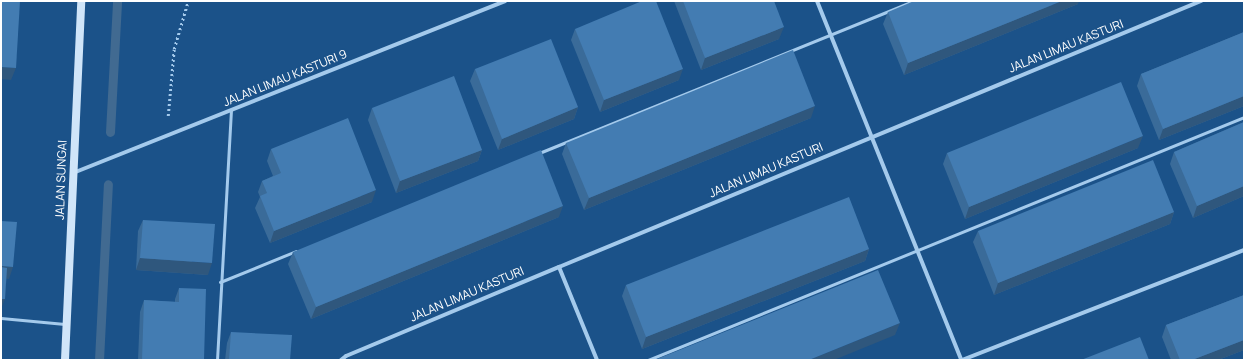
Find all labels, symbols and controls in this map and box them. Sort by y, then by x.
street label: JALAN LIMAU KASTURI [1007,16,1125,76]
street label: JALAN LIMAU KASTURI 9 [221,47,349,109]
street label: JALAN LIMAU KASTURI [707,139,825,201]
street label: JALAN SUNGAI [52,140,70,220]
street label: JALAN LIMAU KASTURI [408,263,526,325]

